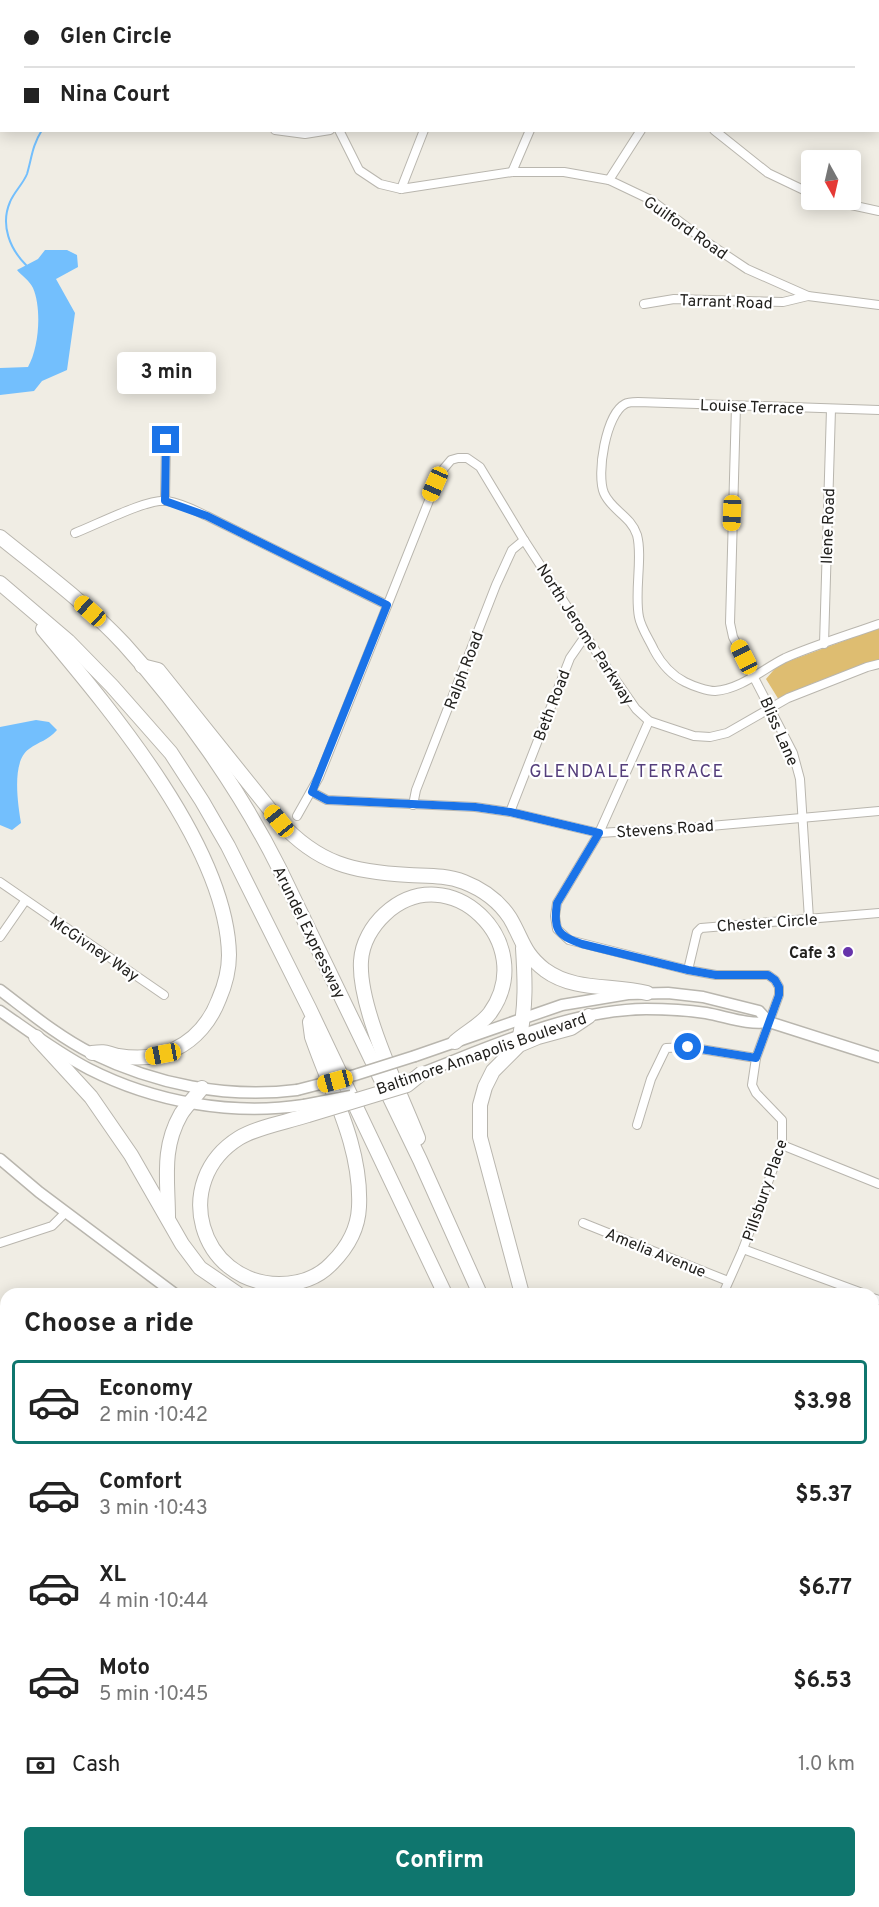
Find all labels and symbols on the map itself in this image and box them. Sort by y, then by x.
north arrow [801,150,861,210]
street label: Guilford Road [639,192,731,265]
street label: Tarrant Road [679,291,773,315]
callout: 3 min [116,353,216,395]
street label: Louise Terrace [700,396,804,420]
route end [152,426,179,453]
car [419,464,451,504]
street label: Ilene Road [818,488,840,564]
car [722,495,742,531]
street label: North Jerome Parkway [531,561,637,709]
car [71,592,109,630]
street label: Ralph Road [441,629,489,713]
car [728,637,760,677]
street label: Beth Road [530,667,576,744]
street label: Bliss Lane [754,694,802,769]
district label: GLENDALE TERRACE [529,761,725,784]
car [261,801,297,841]
street label: Stevens Road [616,817,715,843]
street label: Arundel Expressway [267,863,349,1002]
street label: Chester Circle [716,910,818,937]
street label: McGivney Way [45,912,142,987]
place label: Cafe 3 [789,944,836,964]
marker: Cafe 3 [841,945,855,959]
street label: Baltimore Annapolis Boulevard [374,1009,589,1100]
route start [674,1033,701,1060]
car [144,1042,182,1066]
car [315,1068,355,1094]
street label: Pillsbury Place [739,1137,793,1244]
street label: Amelia Avenue [602,1225,708,1283]

